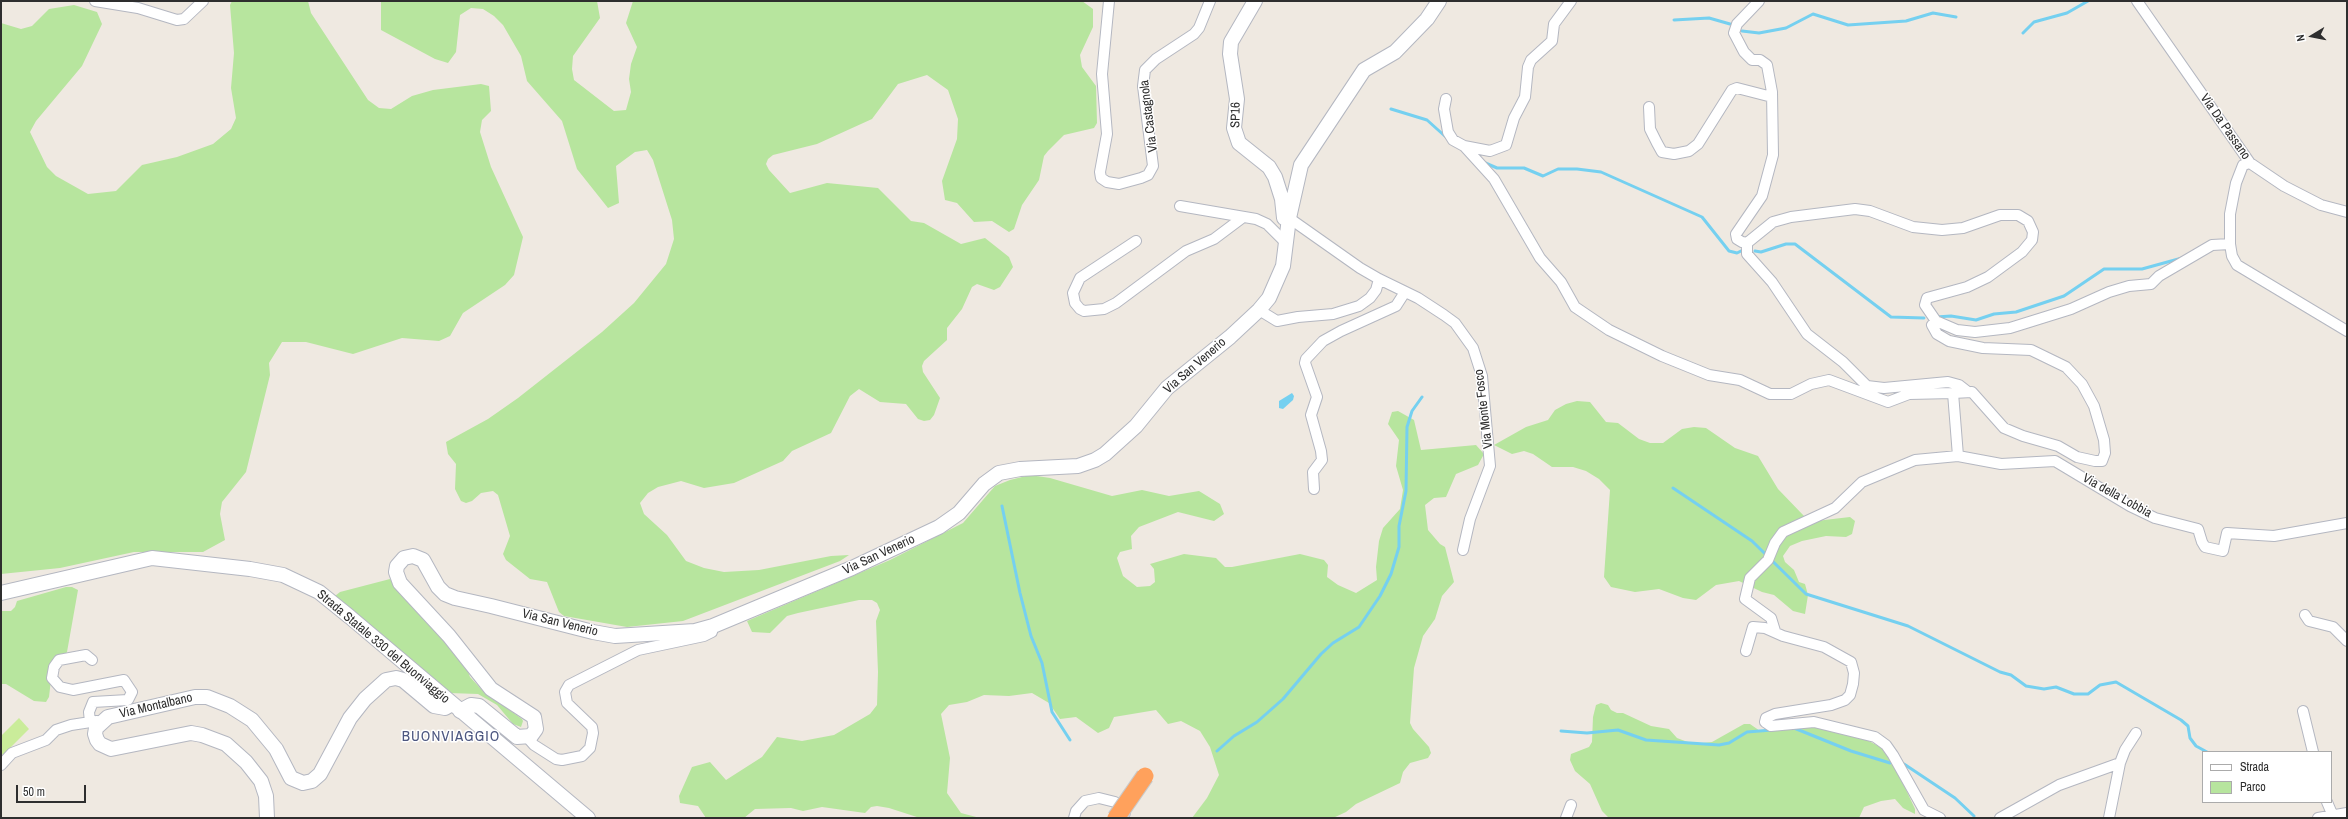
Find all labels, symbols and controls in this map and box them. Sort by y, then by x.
north arrow [2292,16,2332,56]
text: N [2293,34,2308,43]
street label: Via Castagnola [1137,79,1161,153]
street label: Via Da Passano [2197,91,2253,163]
street label: SP16 [1228,102,1244,128]
street label: Via San Venerio [1161,335,1229,397]
street label: Via Monte Fosco [1471,368,1497,450]
street label: Via della Lobbia [2080,471,2154,521]
street label: Via San Venerio [841,532,917,578]
street label: Strada Statale 330 del Buonviaggio [314,587,452,707]
street label: Via San Venerio [521,606,599,640]
street label: Via Montalbano [118,690,194,722]
district label: BUONVIAGGIO [402,728,500,746]
legend [2202,751,2332,803]
text: Strada [2240,759,2269,775]
scale bar [18,777,88,803]
text: Parco [2240,779,2266,795]
text: 50 m [23,784,45,800]

